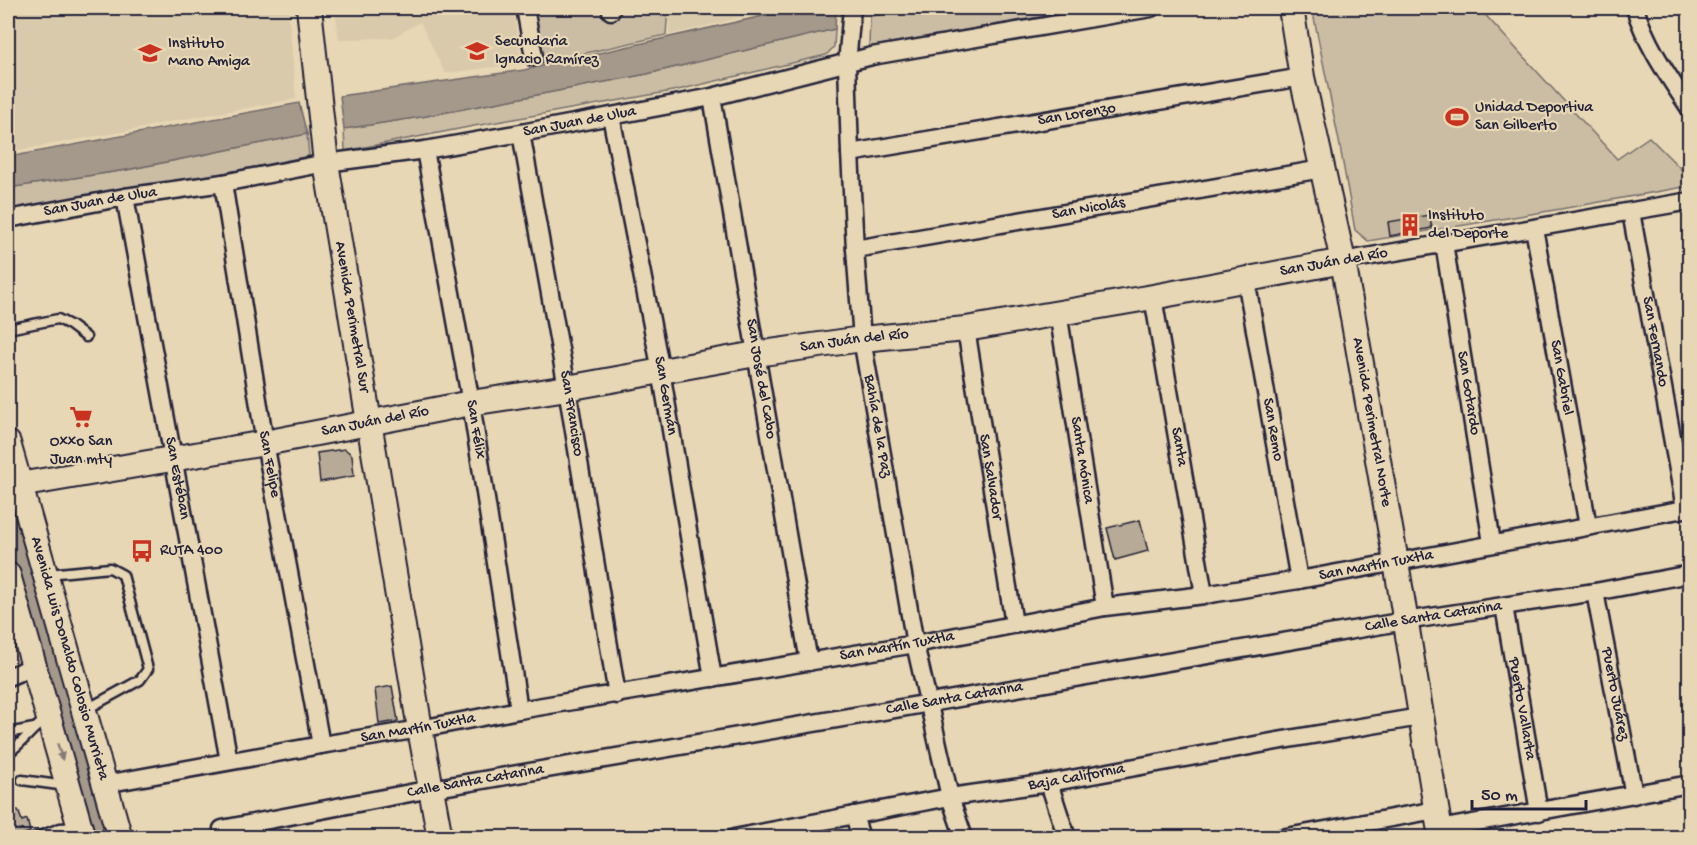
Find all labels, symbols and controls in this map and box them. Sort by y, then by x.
place label: Secundaria Ignacio Ramírez [495,33,599,70]
place label: Instituto Mano Amiga [168,35,251,72]
school or university icon: Secundaria Ignacio Ramírez [464,38,490,64]
school or university icon: Instituto Mano Amiga [137,40,163,66]
street label: San Lorenzo [1036,99,1117,131]
place label: Unidad Deportiva San Gilberto [1475,99,1594,136]
street label: San Juan de Ulua [522,102,639,142]
sports icon: Unidad Deportiva San Gilberto [1444,104,1470,130]
street label: San Juan de Ulua [42,183,159,222]
street label: San Nicolás [1051,193,1128,225]
place label: Instituto del Deporte [1428,207,1509,244]
building icon: Instituto del Deporte [1397,212,1423,238]
street label: Avenida Perimetral Sur [330,240,374,395]
street label: San Juán del Río [1279,244,1389,282]
street label: San Fernando [1637,295,1672,389]
street label: San José del Cabo [741,317,780,440]
street label: San Juán del Río [799,325,910,357]
street label: Avenida Perimetral Norte [1347,336,1396,509]
street label: San Gabriel [1545,338,1577,417]
street label: San Gotardo [1452,350,1484,437]
street label: San Germán [649,355,681,437]
street label: San Francisco [555,369,588,458]
street label: Bahía de la Paz [859,372,896,480]
street label: San Remo [1258,396,1287,463]
street label: San Félix [461,399,489,461]
street label: San Juán del Río [320,402,431,441]
supermarket icon: Oxxo San Juan mty [68,404,94,430]
street label: Santa Mónica [1065,415,1098,506]
street label: Santa [1166,426,1192,469]
street label: San Felipe [254,430,285,500]
place label: Oxxo San Juan mty [50,433,113,470]
street label: San Salvador [974,433,1007,523]
street label: San Estéban [160,436,194,521]
street label: Avenida Luis Donaldo Colosio Murrieta [26,535,113,783]
bus stop icon: RUTA 400 [129,538,155,564]
place label: RUTA 400 [160,542,223,561]
street label: San Martín Tuxtla [1318,546,1436,586]
street label: Calle Santa Catarina [1364,597,1504,637]
street label: San Martín Tuxtla [839,627,957,666]
street label: Puerto Juárez [1596,645,1633,743]
street label: Puerto Vallarta [1503,655,1540,762]
street label: Calle Santa Catarina [885,677,1025,720]
street label: San Martín Tuxtla [360,709,478,748]
one-way arrow [56,743,65,761]
street label: Baja California [1026,759,1128,795]
street label: Calle Santa Catarina [406,760,546,803]
scale bar [1472,773,1586,811]
text: 50 m [1481,786,1518,807]

